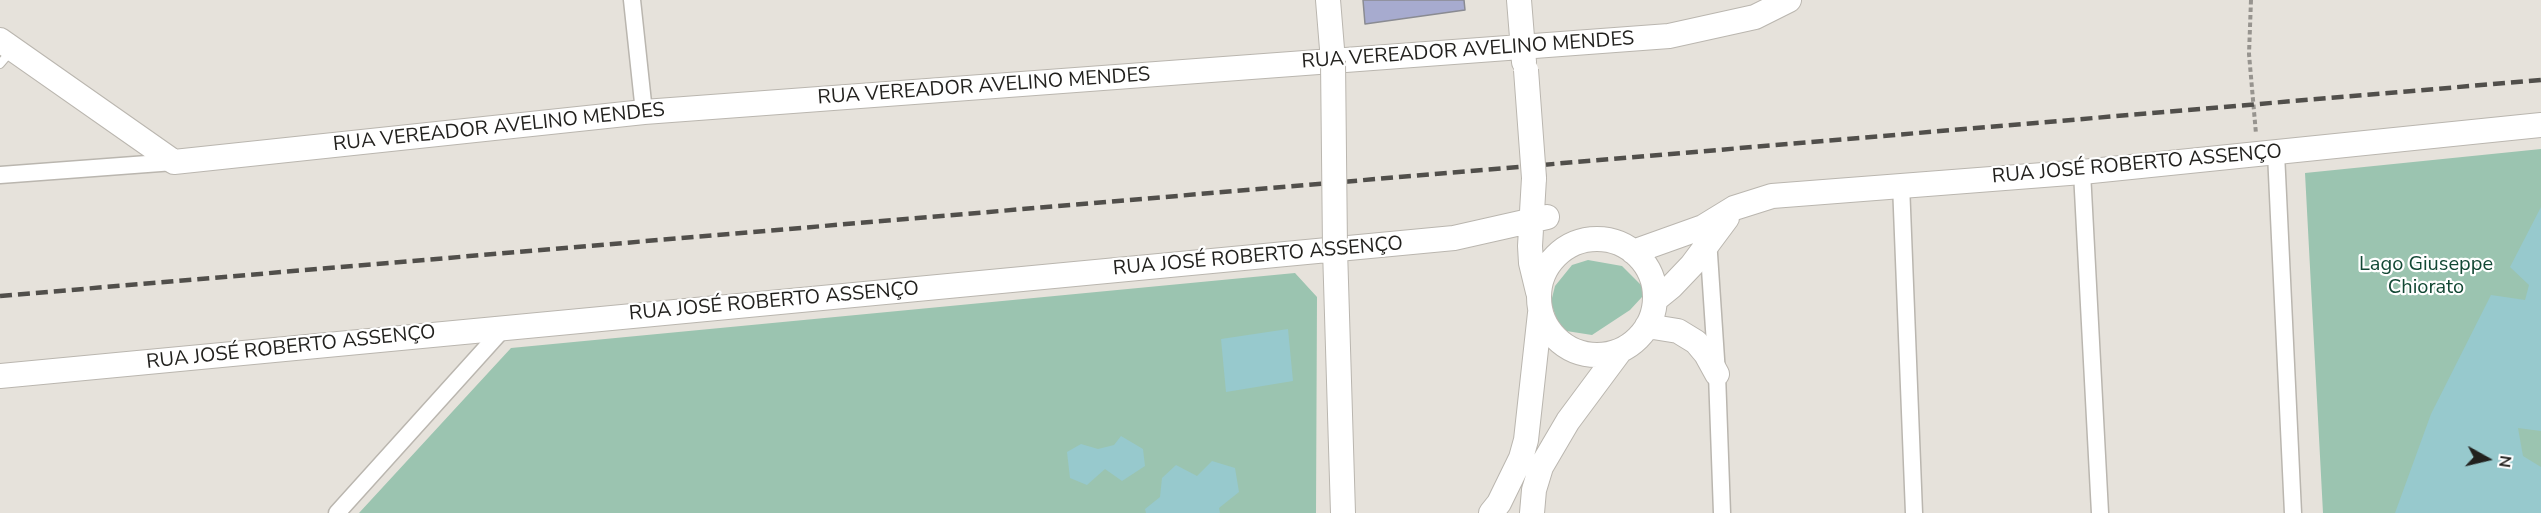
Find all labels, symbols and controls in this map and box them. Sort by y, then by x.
street label: RUA VEREADOR AVELINO MENDES [1301,27,1635,75]
street label: RUA VEREADOR AVELINO MENDES [817,63,1151,111]
street label: RUA VEREADOR AVELINO MENDES [332,99,666,157]
street label: RUA JOSÉ ROBERTO ASSENÇO [1991,140,2283,190]
street label: RUA JOSÉ ROBERTO ASSENÇO [1112,232,1404,282]
park label: Lago Giuseppe Chiorato [2359,253,2493,300]
street label: RUA JOSÉ ROBERTO ASSENÇO [628,277,920,327]
street label: RUA JOSÉ ROBERTO ASSENÇO [145,321,437,375]
north arrow [2457,429,2517,489]
text: N [2493,454,2517,469]

